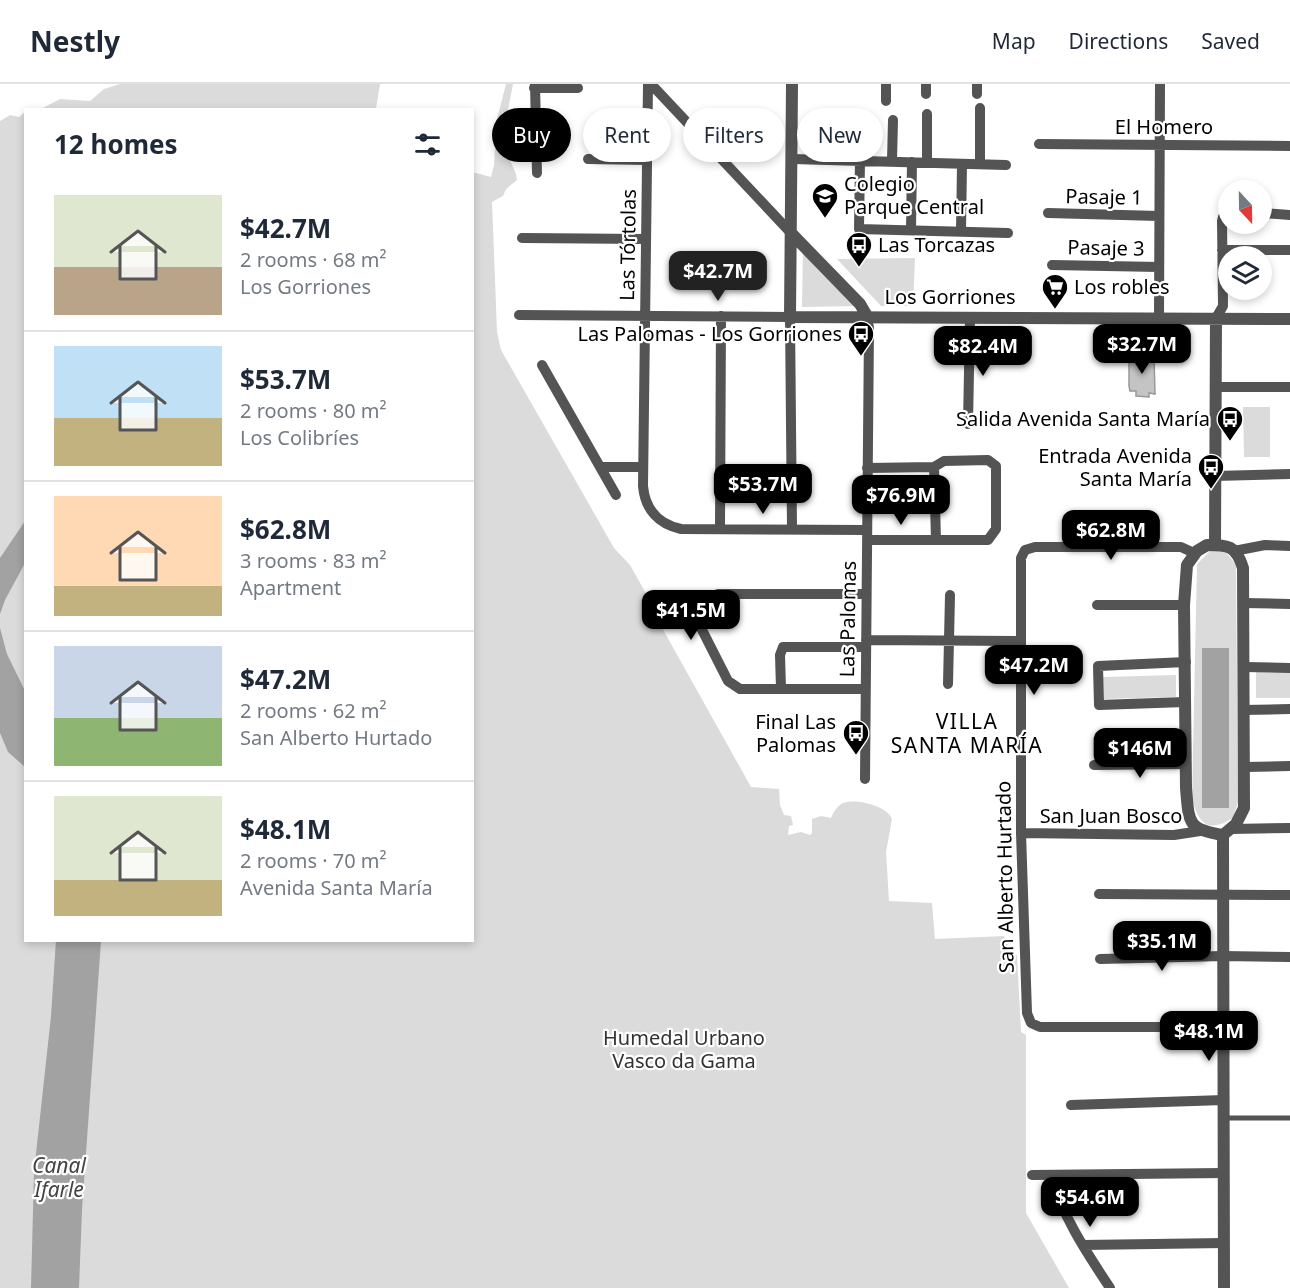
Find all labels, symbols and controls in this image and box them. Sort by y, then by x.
text: Nestly [30,22,120,60]
text: Map [992,27,1036,55]
text: Directions [1069,27,1168,55]
text: Saved [1201,27,1260,55]
chip: Buy [492,108,571,162]
chip: Rent [583,108,671,162]
chip: Filters [683,108,785,162]
chip: New [797,108,883,162]
street label: El Homero [1115,113,1213,140]
text: 12 homes [54,126,178,162]
icon: filters [411,128,444,161]
place label: Colegio Parque Central [844,170,984,220]
north arrow [1218,180,1272,234]
map controls [1218,180,1272,300]
school or university icon: Colegio Parque Central [810,181,840,219]
street label: Pasaje 1 [1065,182,1143,211]
street label: Las Tórtolas [613,189,642,301]
text: $42.7M [240,210,331,246]
icon: home [102,219,174,291]
bus stop icon: Las Torcazas [844,230,874,268]
place label: Las Torcazas [878,231,995,258]
street label: Pasaje 3 [1067,233,1145,262]
text: 2 rooms · 68 m² [240,246,387,273]
button: layers [1218,246,1272,300]
pin: $42.7M [669,251,767,302]
text: $42.7M [683,257,753,284]
supermarket icon: Los robles [1040,272,1070,310]
text: Los Gorriones [240,273,371,300]
place label: Los robles [1074,273,1170,300]
street label: Los Gorriones [884,283,1016,310]
bus stop icon: Las Palomas - Los Gorriones [846,319,876,357]
place label: Las Palomas - Los Gorriones [578,320,842,347]
pin: $32.7M [1093,324,1191,375]
pin: $82.4M [934,326,1032,377]
text: $32.7M [1107,330,1177,357]
text: $82.4M [948,332,1018,359]
text: $53.7M [240,361,331,397]
icon: home [102,370,174,442]
text: 2 rooms · 80 m² [240,397,387,424]
bus stop icon: Salida Avenida Santa María [1215,404,1245,442]
place label: Salida Avenida Santa María [956,405,1210,432]
text: Los Colibríes [240,424,359,451]
place label: Entrada Avenida Santa María [1038,442,1192,492]
bus stop icon: Entrada Avenida Santa María [1196,452,1226,490]
pin: $53.7M [714,464,812,515]
text: $53.7M [728,470,798,497]
pin: $76.9M [852,475,950,526]
text: $76.9M [866,481,936,508]
pin: $62.8M [1062,510,1160,561]
text: $62.8M [240,511,331,547]
text: $62.8M [1076,516,1146,543]
icon: home [102,520,174,592]
text: 3 rooms · 83 m² [240,547,387,574]
street label: Las Palomas [833,560,862,677]
text: Apartment [240,574,341,601]
pin: $41.5M [642,590,740,641]
text: $41.5M [656,596,726,623]
pin: $47.2M [985,645,1083,696]
text: $47.2M [999,651,1069,678]
text: $47.2M [240,661,331,697]
icon: home [102,670,174,742]
text: 2 rooms · 62 m² [240,697,387,724]
district label: VILLA SANTA MARÍA [891,707,1043,759]
place label: Final Las Palomas [755,708,836,758]
bus stop icon: Final Las Palomas [841,718,871,756]
text: San Alberto Hurtado [240,724,432,751]
pin: $146M [1098,728,1182,779]
text: $146M [1108,734,1172,761]
street label: San Alberto Hurtado [989,781,1020,973]
street label: San Juan Bosco [1040,802,1182,829]
text: $48.1M [240,811,331,847]
icon: home [102,820,174,892]
text: 2 rooms · 70 m² [240,847,387,874]
text: Avenida Santa María [240,874,433,901]
pin: $35.1M [1113,921,1211,972]
text: $35.1M [1127,927,1197,954]
pin: $48.1M [1160,1011,1258,1062]
text: $48.1M [1174,1017,1244,1044]
park label: Humedal Urbano Vasco da Gama [603,1024,765,1074]
water label: Canal Ifarle [32,1151,86,1203]
pin: $54.6M [1041,1177,1139,1228]
text: $54.6M [1055,1183,1125,1210]

